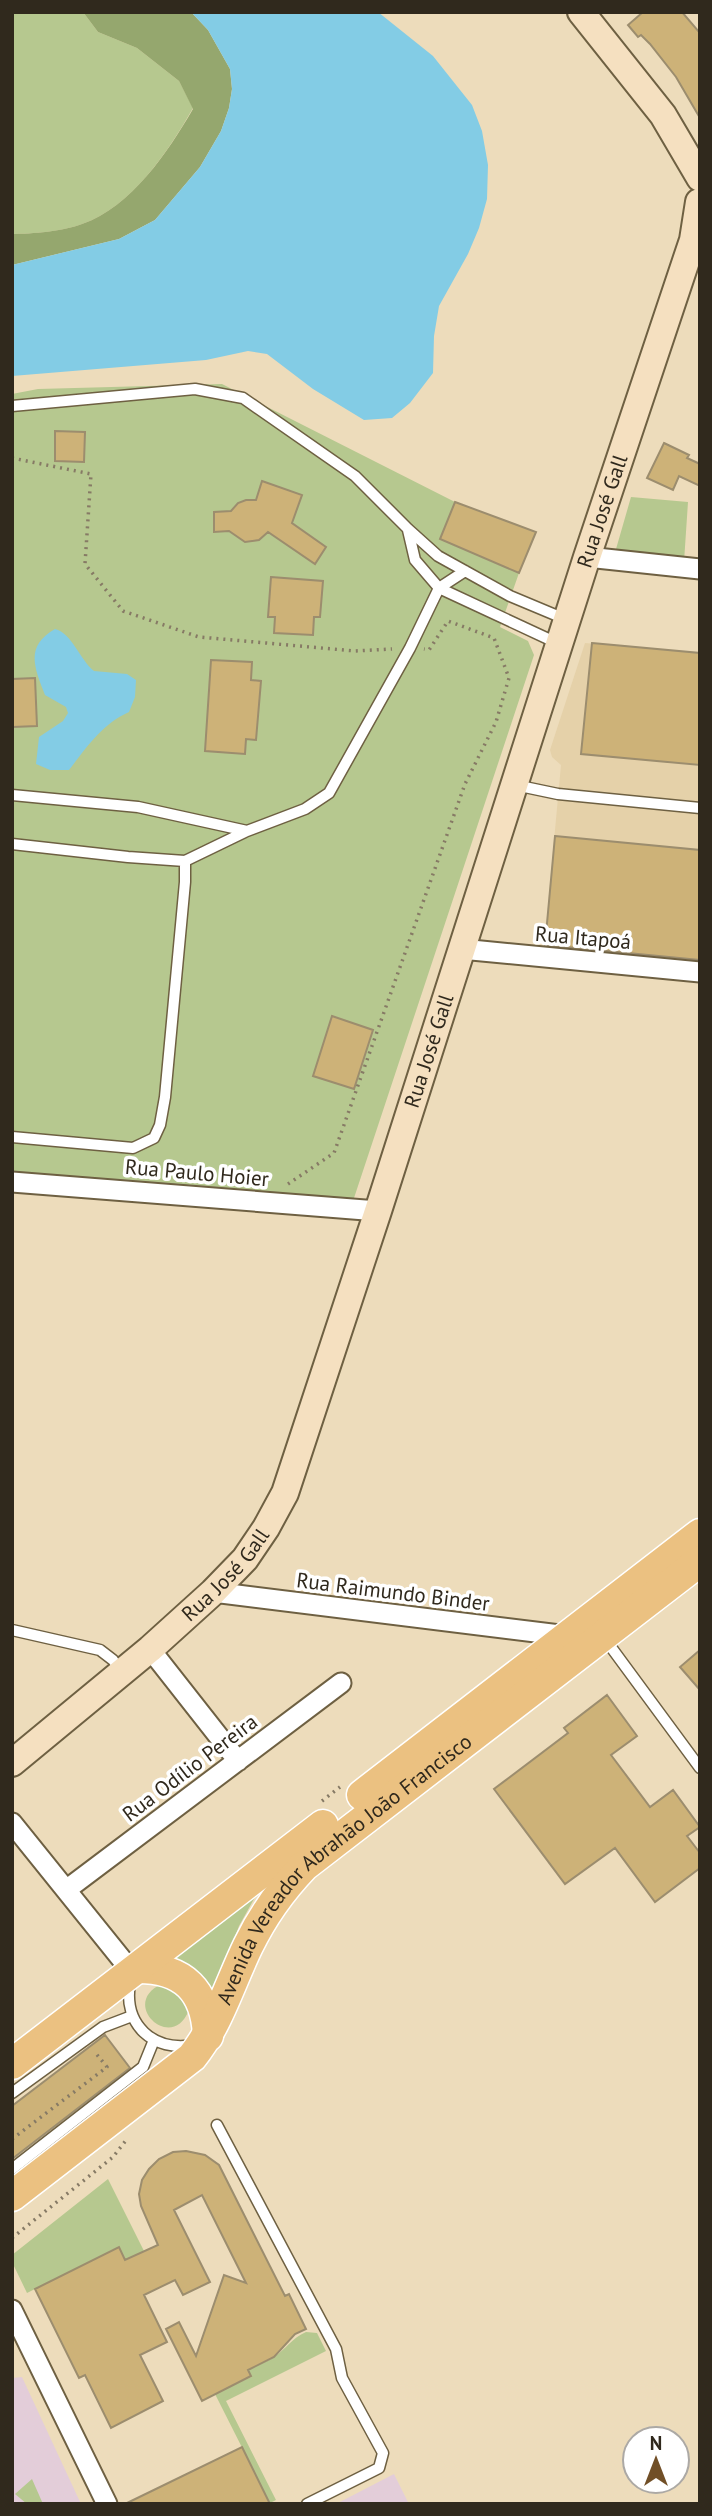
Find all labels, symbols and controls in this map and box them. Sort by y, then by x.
street label: Rua José Gall [570,451,633,571]
street label: Rua Itapoá [534,920,632,955]
street label: Rua José Gall [398,991,459,1111]
street label: Rua Paulo Hoier [124,1153,270,1192]
street label: Rua José Gall [176,1523,275,1627]
street label: Rua Raimundo Binder [295,1566,491,1617]
street label: Rua Odílio Pereira [117,1708,263,1827]
street label: Avenida Vereador Abrahão João Francisco [210,1728,477,2009]
north arrow [621,2425,691,2495]
text: N [650,2431,662,2455]

